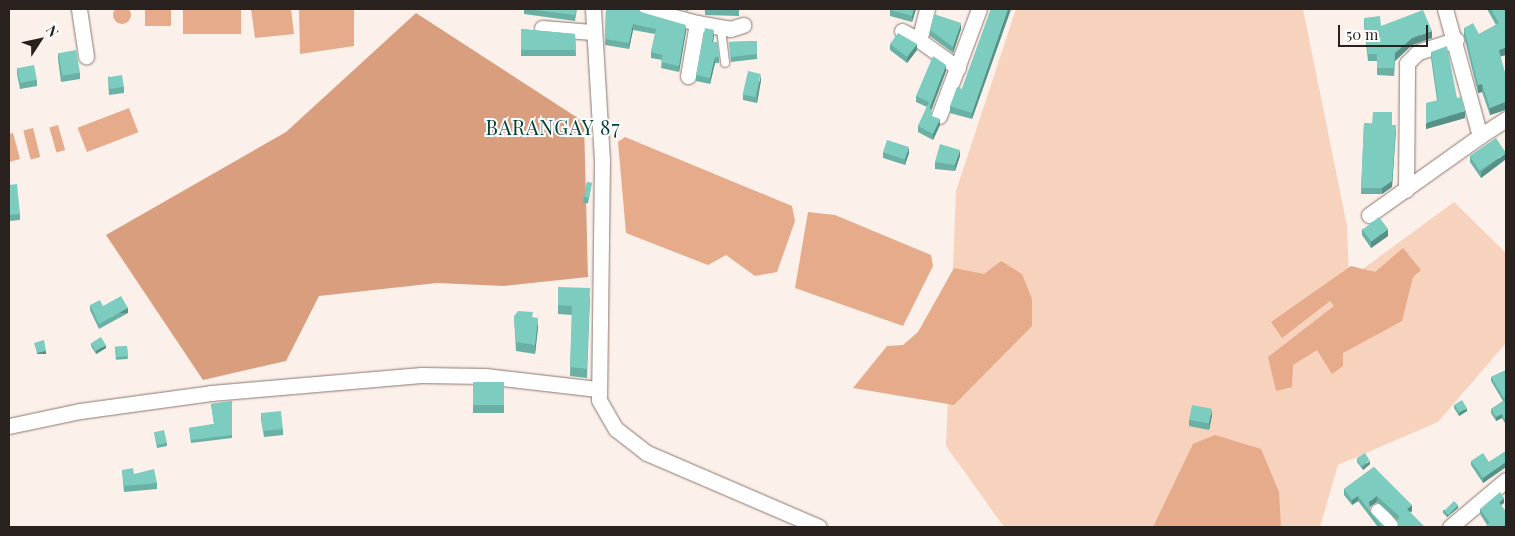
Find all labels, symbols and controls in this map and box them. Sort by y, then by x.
north arrow [15,15,65,65]
scale bar [1340,15,1430,47]
text: N [42,22,63,41]
text: 50 m [1346,24,1378,44]
district label: BARANGAY 87 [484,114,622,138]

